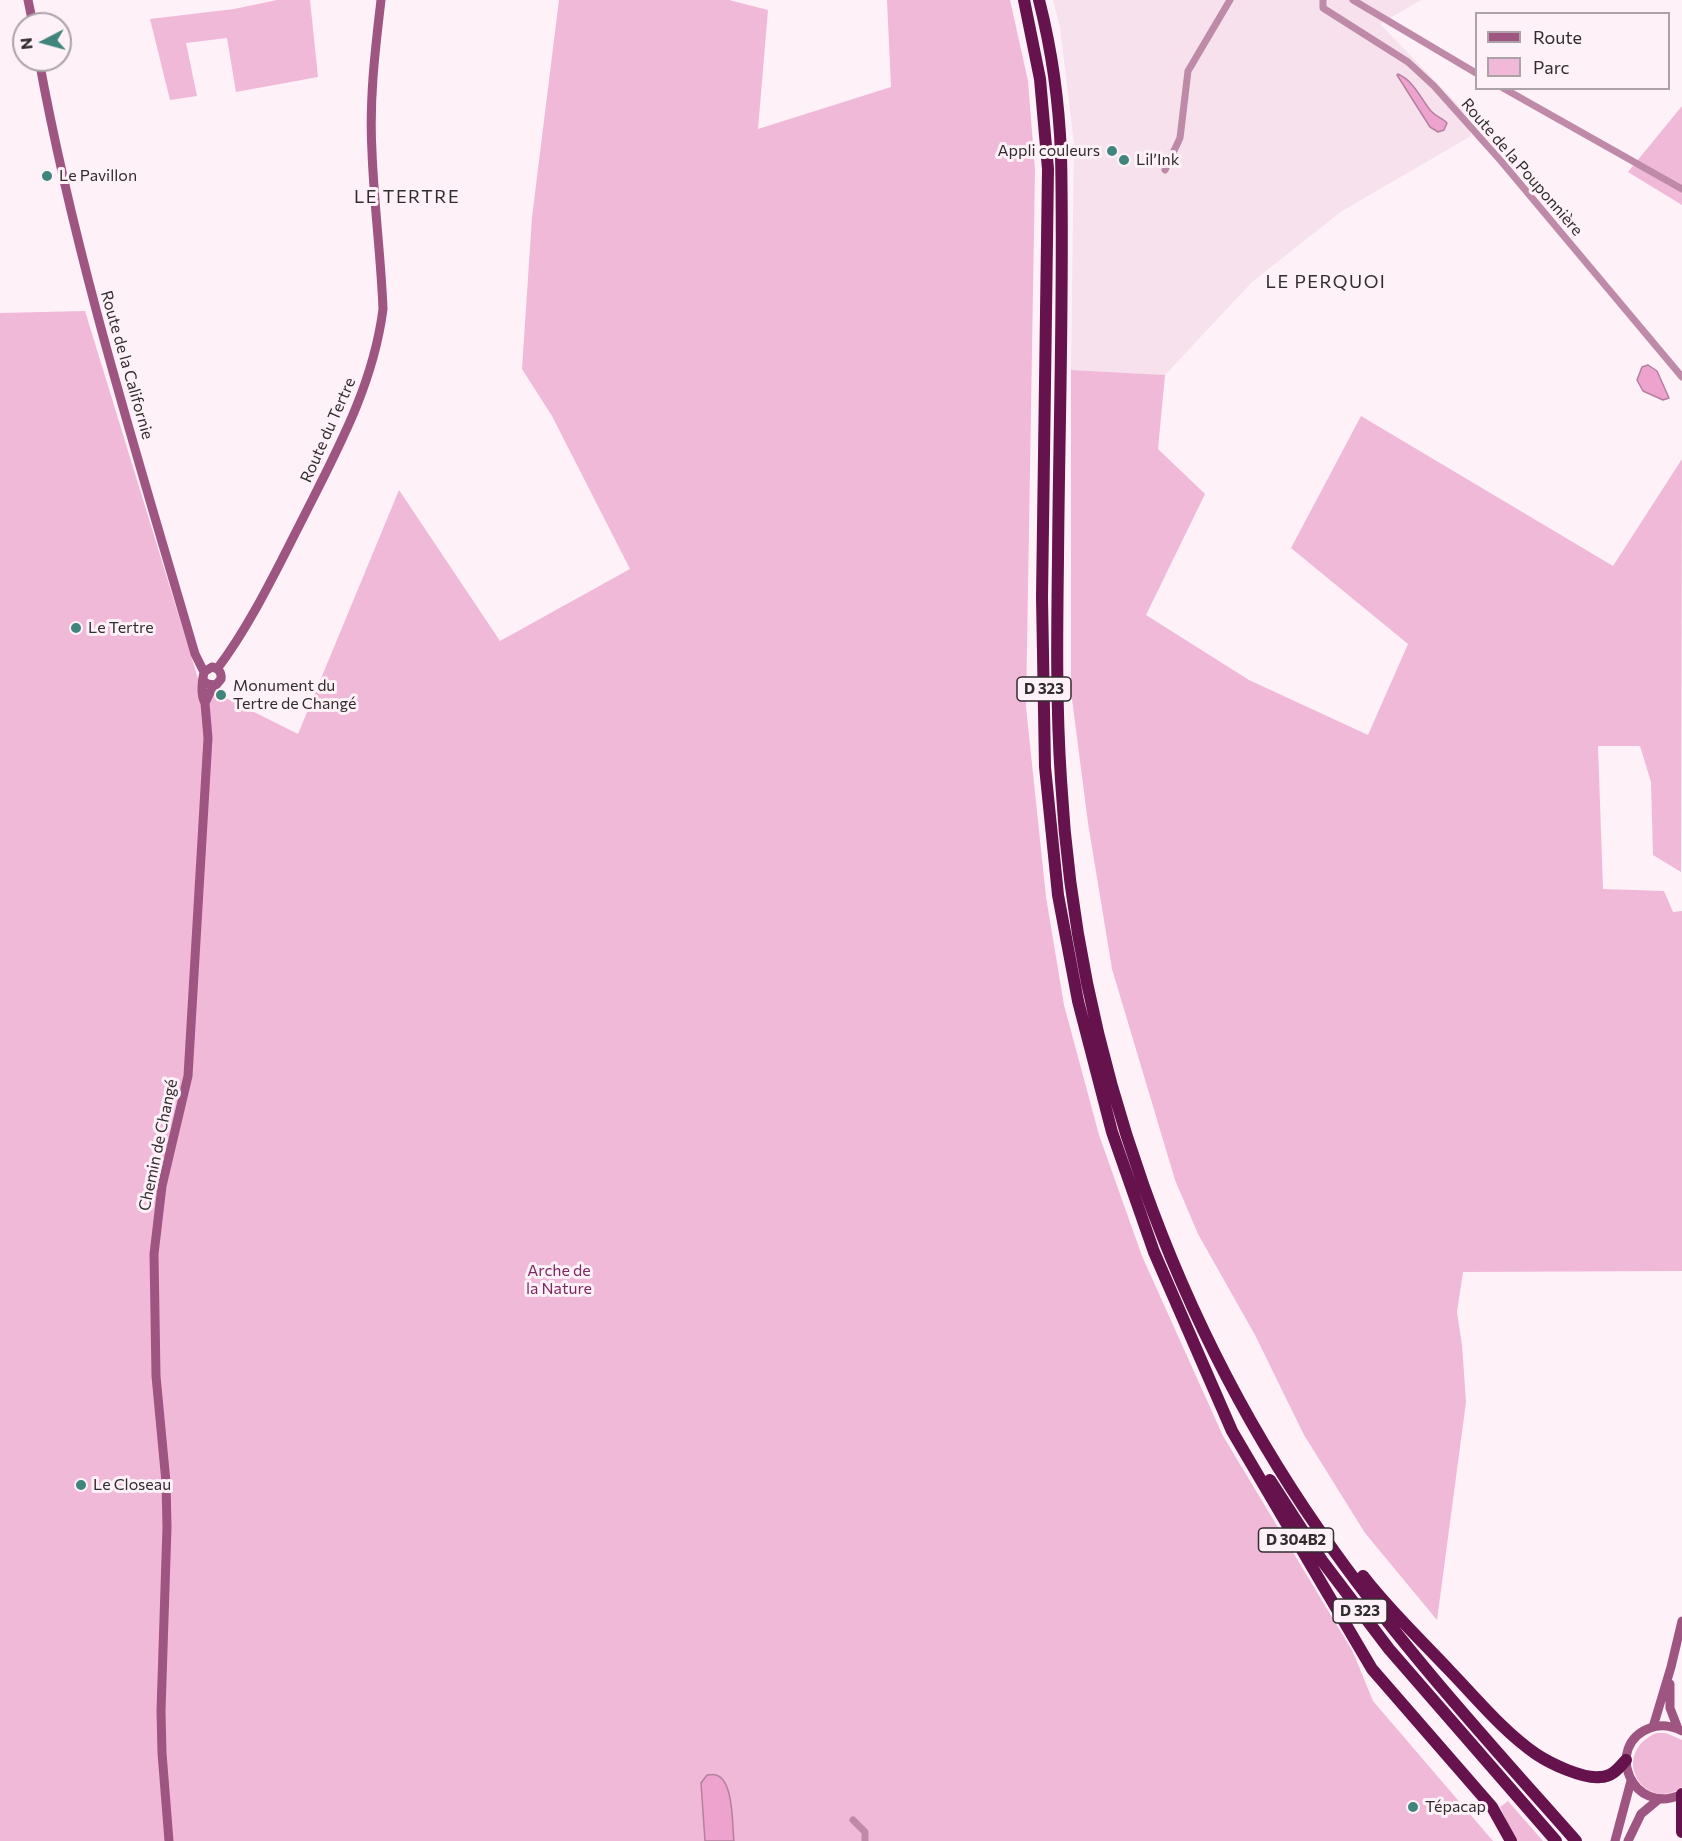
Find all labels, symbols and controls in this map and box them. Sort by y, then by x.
north arrow [12,12,72,72]
legend [1475,12,1670,90]
text: Route [1533,26,1582,48]
text: N [16,37,36,51]
text: Parc [1533,56,1570,78]
street label: Route de la Pouponnière [1457,94,1587,240]
place label: Appli couleurs [998,141,1100,161]
marker: Appli couleurs [1105,144,1119,158]
place label: Lil’Ink [1136,150,1179,170]
marker: Lil’Ink [1117,153,1131,167]
place label: Le Pavillon [59,166,137,186]
marker: Le Pavillon [40,169,54,183]
district label: LE TERTRE [354,186,460,208]
district label: LE PERQUOI [1266,271,1386,293]
street label: Route de la Californie [97,288,157,442]
street label: Route du Tertre [296,375,360,485]
place label: Le Tertre [88,618,154,638]
marker: Le Tertre [69,621,83,635]
place label: Monument du Tertre de Changé [233,676,356,714]
road number: D 323 [1017,677,1071,701]
marker: Monument du Tertre de Changé [214,688,228,702]
street label: Chemin de Changé [135,1077,181,1213]
park label: Arche de la Nature [526,1261,592,1299]
place label: Le Closeau [93,1475,171,1495]
marker: Le Closeau [74,1478,88,1492]
road number: D 304B2 [1258,1528,1334,1552]
road number: D 323 [1333,1599,1387,1623]
place label: Tépacap [1425,1797,1486,1817]
marker: Tépacap [1406,1800,1420,1814]

